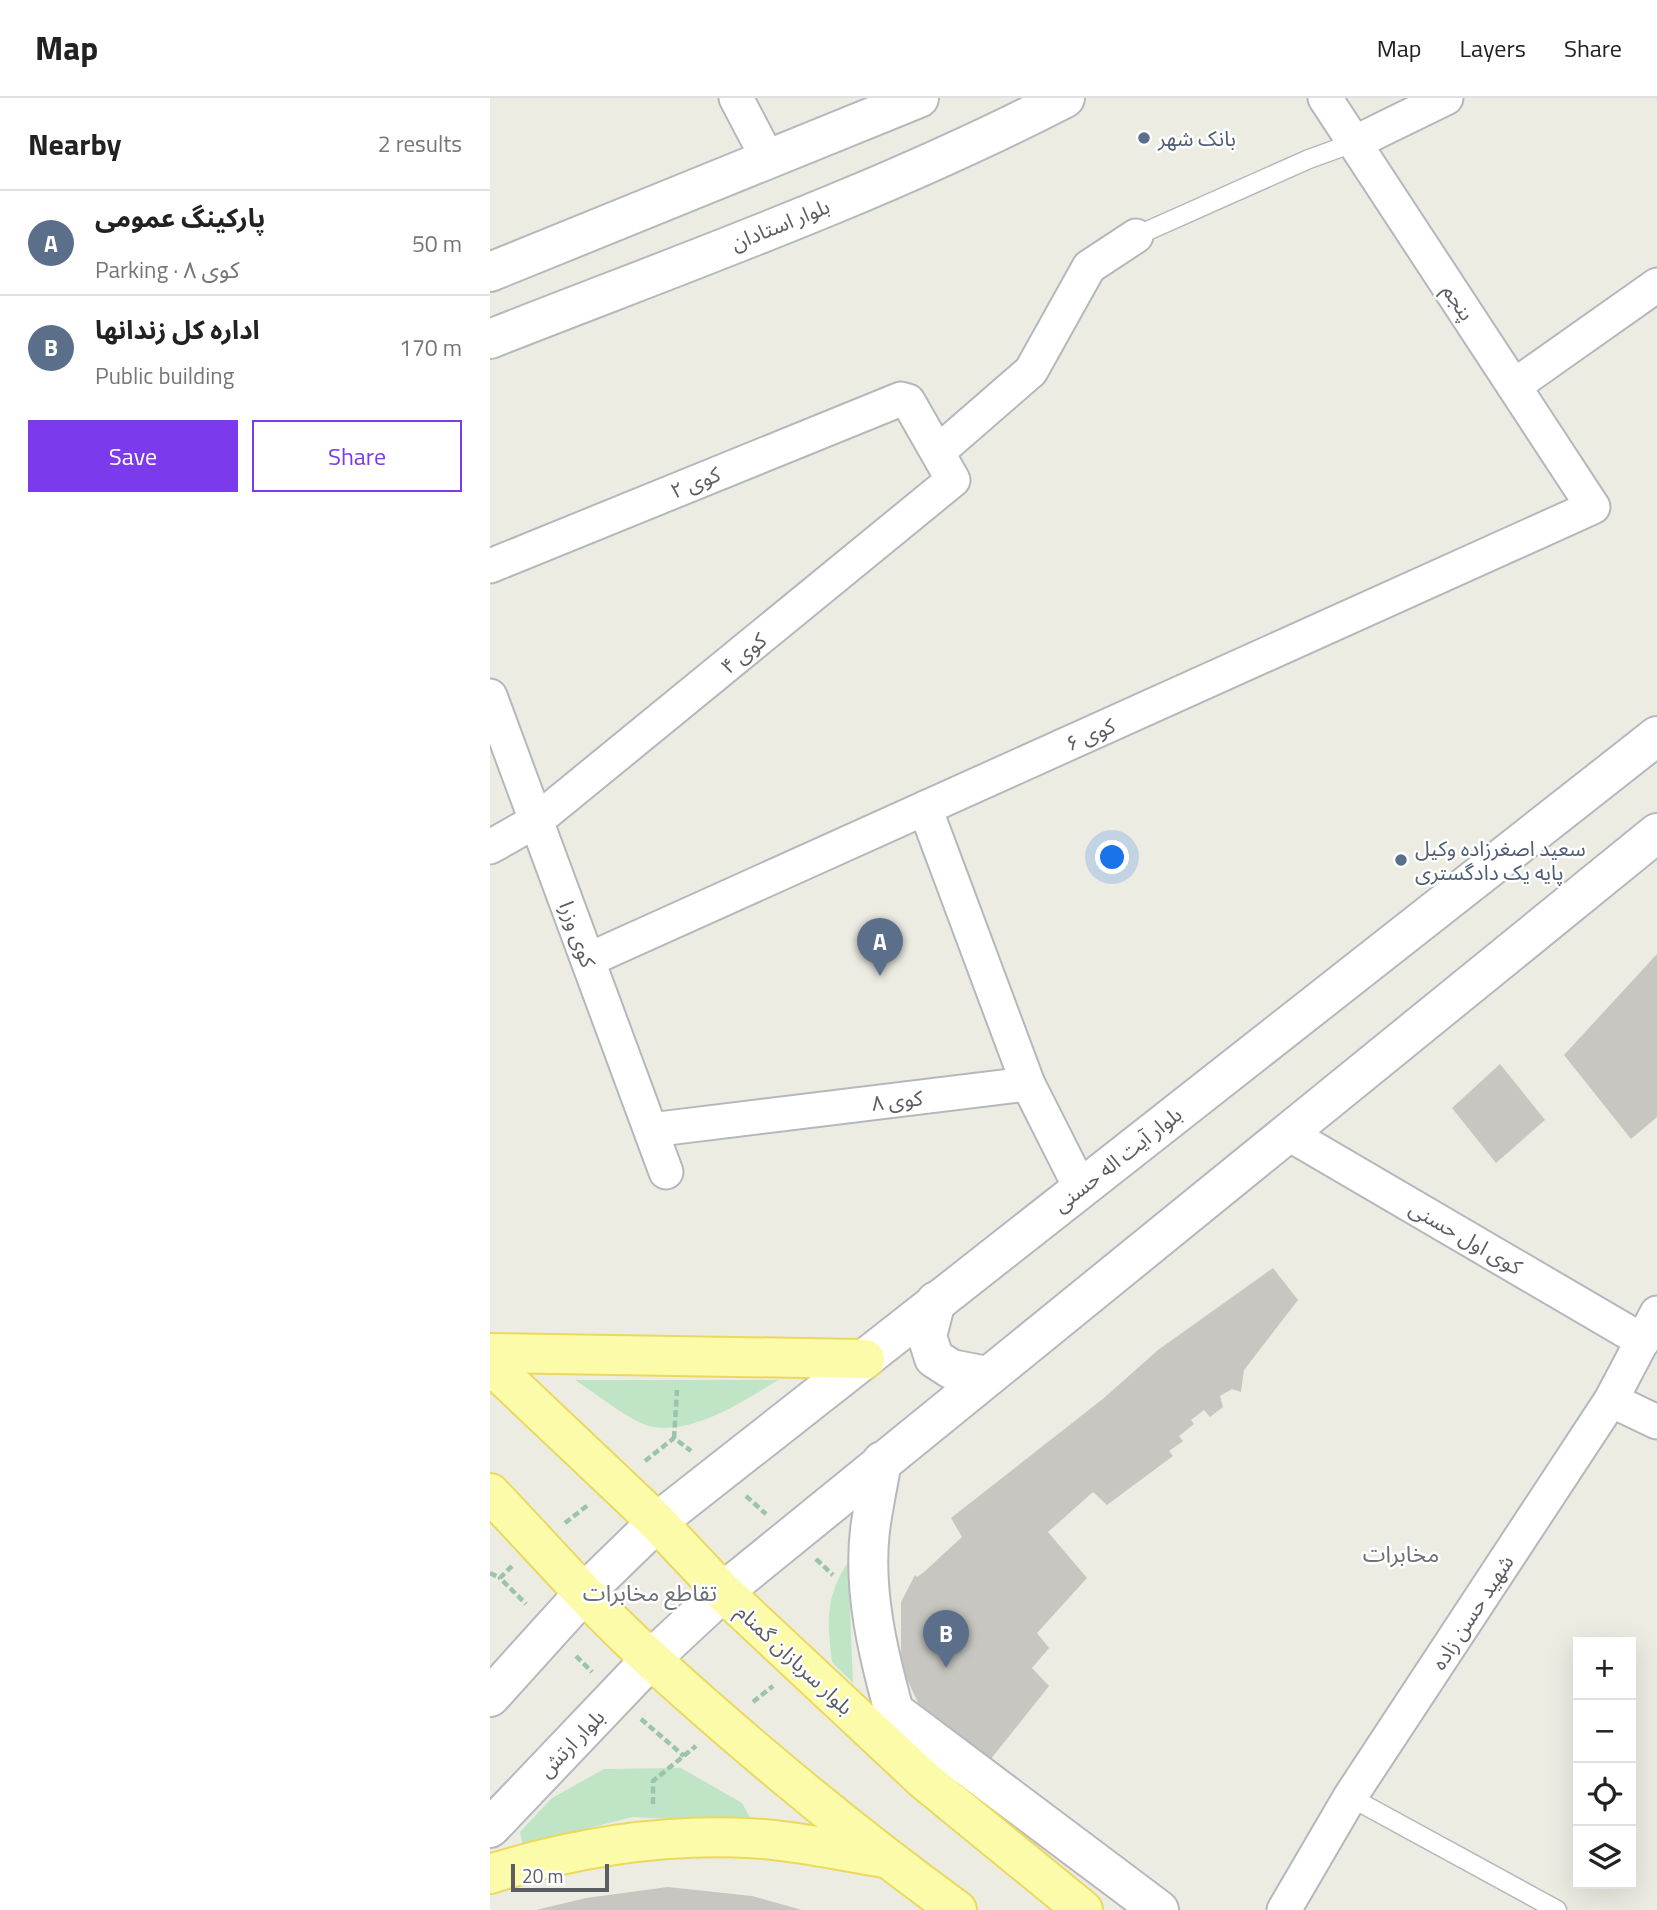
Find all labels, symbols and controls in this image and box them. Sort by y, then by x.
text: Map [35,23,98,73]
text: Map [1377,30,1422,66]
text: Layers [1460,30,1526,66]
text: Share [1564,30,1622,66]
text: Nearby [28,121,121,167]
place label: بانک شهر [1157,122,1236,154]
text: 2 results [378,126,462,161]
marker: بانک شهر [1136,130,1152,146]
street label: بلوار استادان [726,190,834,258]
text: پارکینگ عمومی [95,198,265,237]
text: A [44,226,58,261]
text: 50 m [412,226,462,261]
text: Parking · کوی ۸ [95,252,239,287]
street label: پنجم [1435,277,1483,327]
text: اداره کل زندانها [95,310,260,349]
text: B [44,330,58,365]
text: 170 m [399,330,462,365]
text: Public building [95,358,234,393]
button: Save [28,420,238,492]
button: Share [252,420,462,492]
street label: کوی ۲ [665,457,725,506]
street label: کوی ۴ [713,624,773,682]
street label: کوی ۶ [1060,709,1120,759]
place label: سعید اصغرزاده وکیل پایه یک دادگستری [1415,832,1586,888]
your location [1095,840,1129,874]
marker: سعید اصغرزاده وکیل پایه یک دادگستری [1393,852,1409,868]
street label: کوی وزرا [551,896,605,972]
pin: A [857,918,903,976]
street label: کوی ۸ [870,1081,925,1119]
street label: بلوار آیت اله حسنی [1046,1098,1188,1220]
street label: کوی اول حسنی [1404,1192,1529,1282]
district label: مخابرات [1363,1536,1439,1571]
street label: شهید حسن زاده [1423,1548,1521,1676]
district label: تقاطع مخابرات [583,1575,717,1610]
street label: بلوار سربازان گمنام [728,1596,861,1723]
pin: B [923,1610,969,1668]
map controls [1573,1637,1636,1889]
button: + [1573,1637,1636,1700]
button: − [1573,1700,1636,1763]
street label: بلوار ارتش [530,1702,612,1784]
button: locate [1573,1763,1636,1826]
button: layers [1573,1826,1636,1889]
scale bar [511,1861,609,1893]
text: 20 m [522,1861,563,1890]

